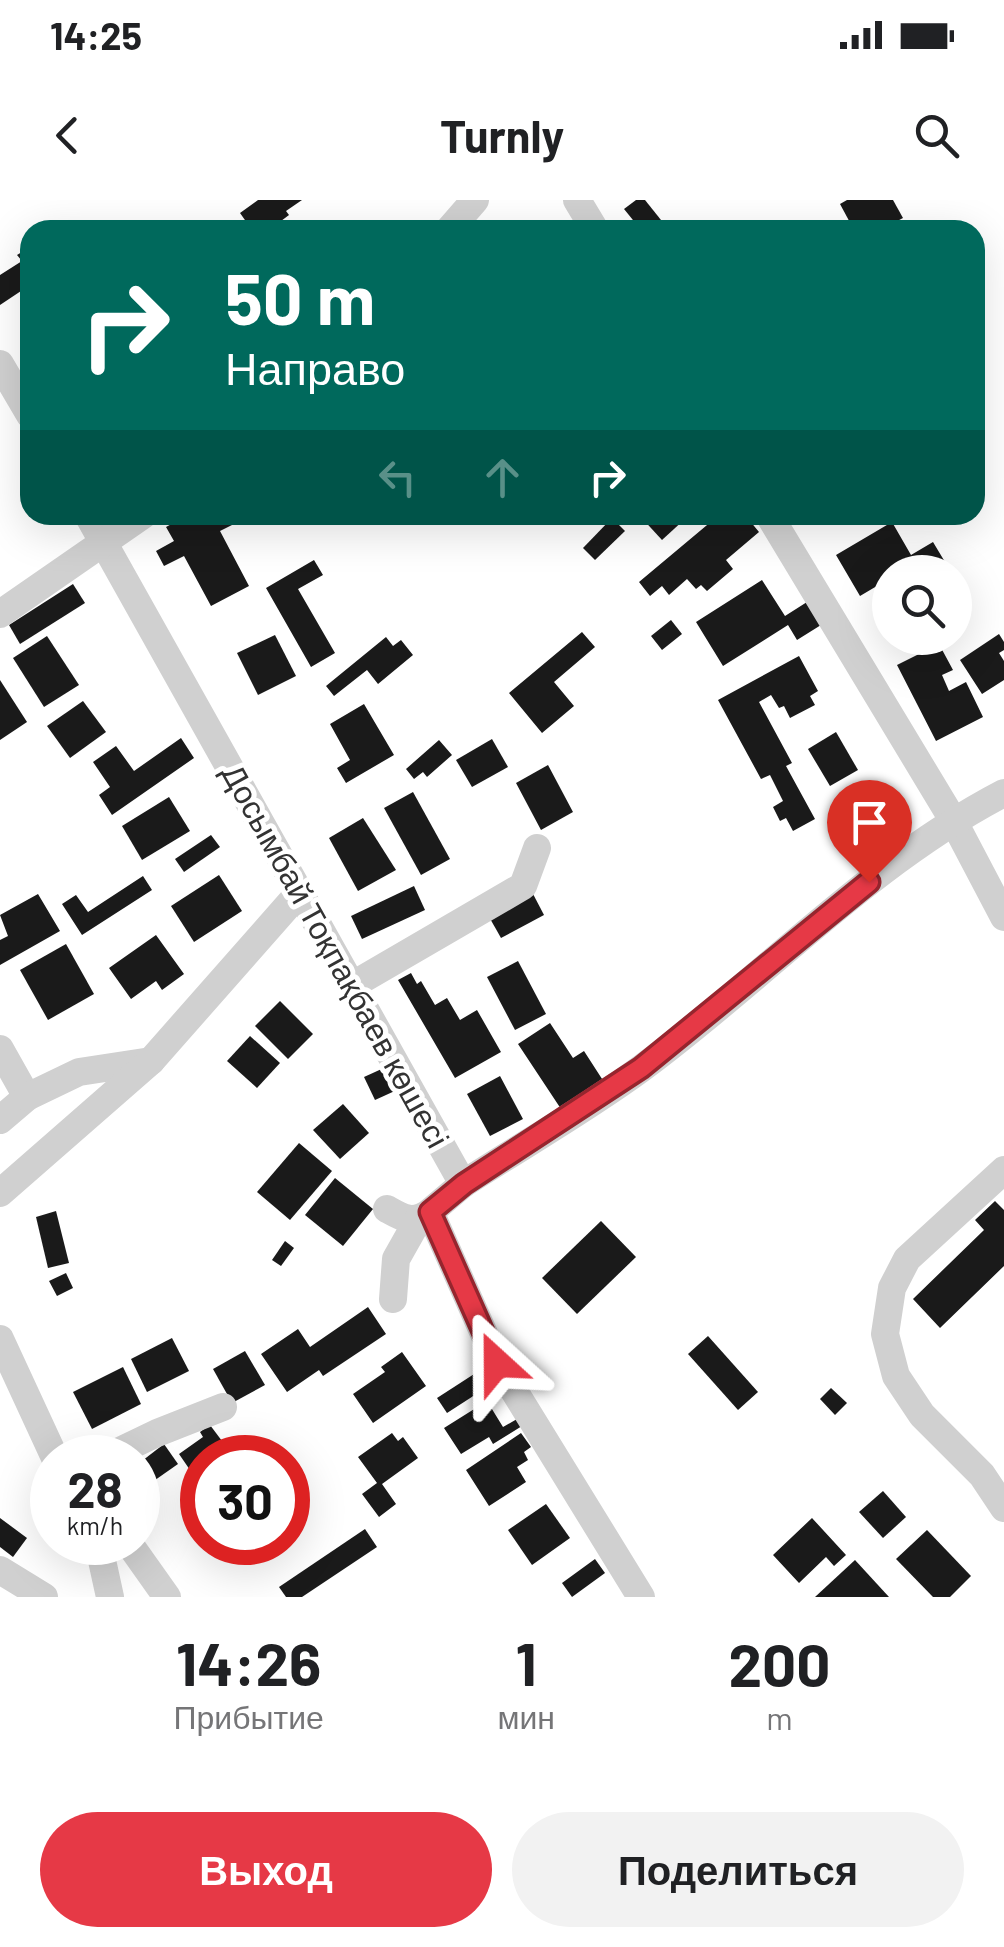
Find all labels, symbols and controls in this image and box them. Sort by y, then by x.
text: 14:25 [50,12,142,58]
icon: back [40,108,95,163]
text: Turnly [440,108,564,162]
icon: search [909,108,964,163]
text: 50 m [225,255,375,339]
icon: right [60,260,190,390]
text: Направо [225,340,405,394]
icon: left [370,450,425,505]
icon: ahead [475,450,530,505]
icon: right [580,450,635,505]
map controls [872,555,972,655]
button: search [872,555,972,655]
street label: Досымбай Тоқпақбаев көшесі [214,756,458,1154]
pin [827,780,912,883]
icon: arrive [842,795,897,850]
position arrow [445,1311,549,1415]
speed limit sign: 30 [180,1435,310,1565]
text: 28 [67,1458,123,1518]
text: km/h [67,1510,123,1540]
text: 14:26 [176,1626,321,1698]
text: 1 [516,1626,537,1698]
text: 200 [728,1627,830,1699]
text: Прибытие [174,1697,324,1735]
text: мин [497,1697,555,1735]
text: m [766,1698,793,1736]
button: Выход [40,1812,492,1927]
button: Поделиться [512,1812,964,1927]

